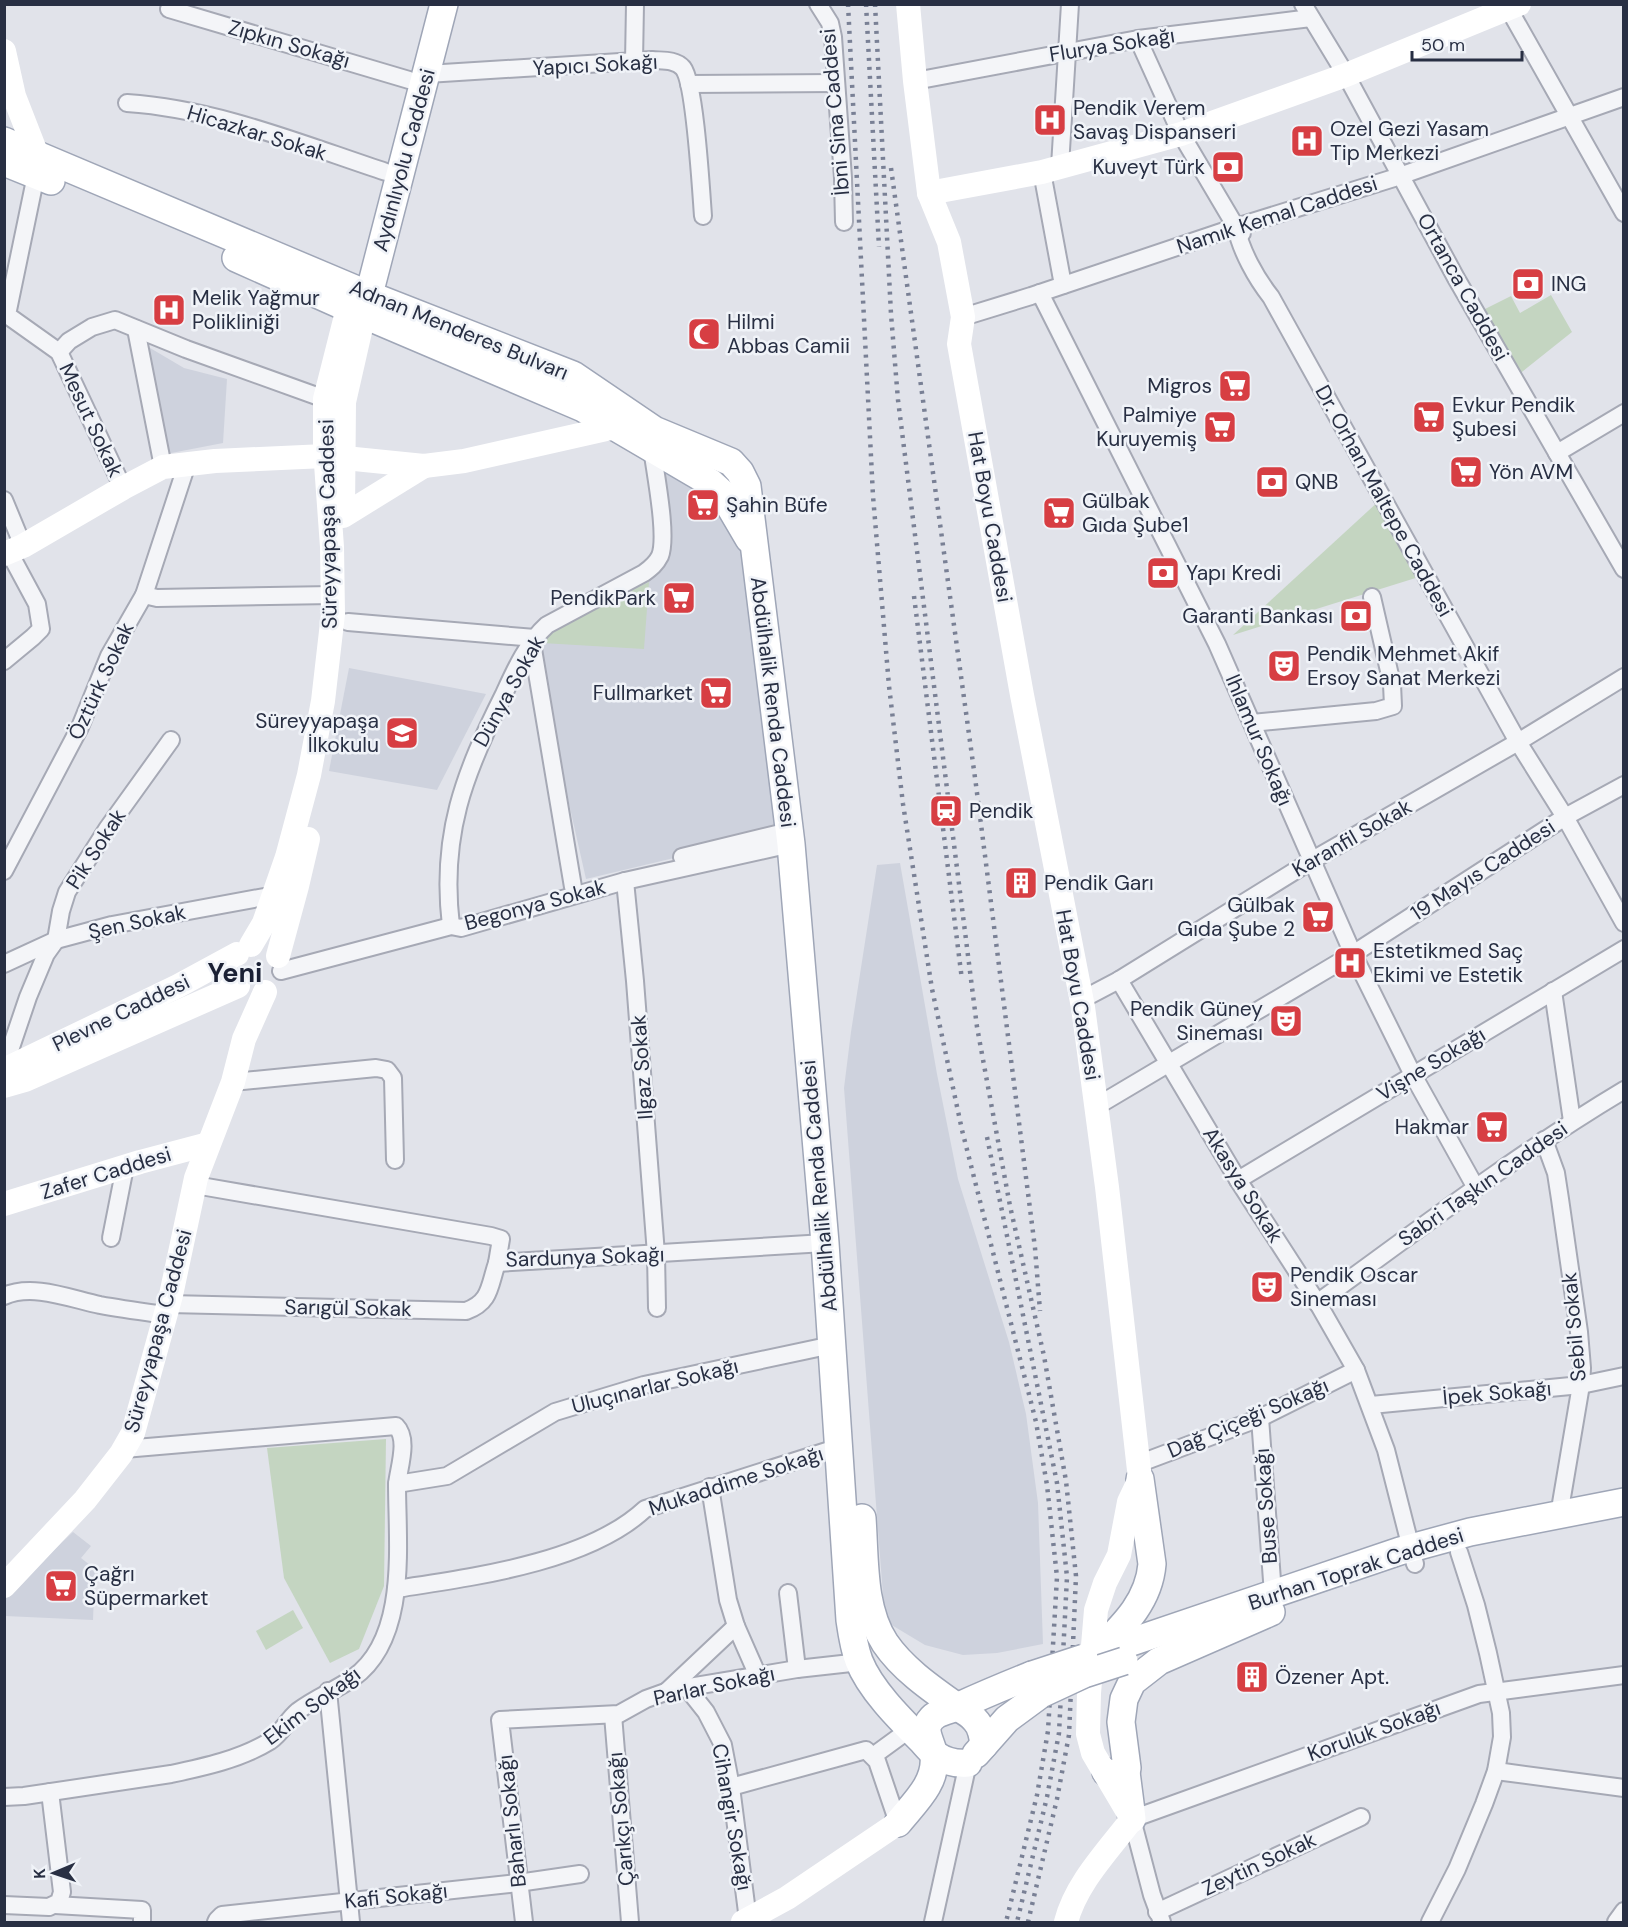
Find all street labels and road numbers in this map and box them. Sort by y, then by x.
street label: Zıpkın Sokağı [225,13,353,75]
street label: Flurya Sokağı [1047,21,1177,69]
street label: İbni Sina Caddesi [814,27,856,197]
street label: Yapıcı Sokağı [532,48,658,82]
street label: Aydınlıyolu Caddesi [366,65,442,255]
street label: Hicazkar Sokak [184,98,331,168]
street label: Namık Kemal Caddesi [1173,169,1381,261]
street label: Ortanca Caddesi [1411,208,1515,366]
street label: Adnan Menderes Bulvarı [345,273,573,387]
street label: Mesut Sokak [52,358,130,482]
street label: Dr. Orhan Maltepe Caddesi [1309,380,1459,622]
street label: Süreyyapaşa Caddesi [312,419,344,629]
street label: Hat Boyu Caddesi [961,429,1019,605]
street label: Abdülhalik Renda Caddesi [744,575,802,829]
street label: Öztürk Sokak [61,617,141,745]
street label: Dünya Sokak [467,630,551,752]
street label: Ihlamur Sokağı [1219,670,1299,810]
street label: Karanfil Sokak [1287,792,1417,884]
street label: Pik Sokak [60,803,133,895]
street label: 19 Mayıs Caddesi [1405,813,1561,927]
street label: Begonya Sokak [461,873,609,937]
street label: Şen Sokak [86,898,189,946]
street label: Hat Boyu Caddesi [1049,907,1107,1083]
street label: Plevne Caddesi [48,968,194,1058]
street label: Ilgaz Sokak [624,1013,660,1120]
street label: Vişne Sokağı [1371,1021,1491,1107]
street label: Abdülhalik Renda Caddesi [794,1059,844,1313]
street label: Sabri Taşkın Caddesi [1393,1115,1573,1253]
street label: Akasya Sokak [1196,1122,1290,1248]
street label: Zafer Caddesi [37,1140,175,1206]
street label: Süreyyapaşa Caddesi [117,1226,199,1436]
street label: Sardunya Sokağı [505,1240,665,1274]
street label: Sebil Sokak [1555,1271,1593,1383]
street label: Sarıgül Sokak [284,1293,412,1323]
street label: Uluçınarlar Sokağı [569,1352,741,1420]
street label: Dağ Çiçeği Sokağı [1163,1371,1333,1465]
street label: İpek Sokağı [1441,1374,1553,1412]
street label: Mukaddime Sokağı [645,1440,827,1522]
street label: Buse Sokağı [1248,1447,1284,1565]
street label: Burhan Toprak Caddesi [1245,1521,1467,1617]
street label: Parlar Sokağı [651,1659,777,1713]
street label: Ekim Sokağı [258,1660,366,1752]
street label: Koruluk Sokağı [1304,1694,1444,1768]
street label: Cihangir Sokağı [705,1741,759,1893]
street label: Çarıkçı Sokağı [601,1751,641,1887]
street label: Baharlı Sokağı [491,1753,533,1889]
street label: Zeytin Sokak [1198,1825,1321,1903]
street label: Kafi Sokağı [343,1877,449,1915]

